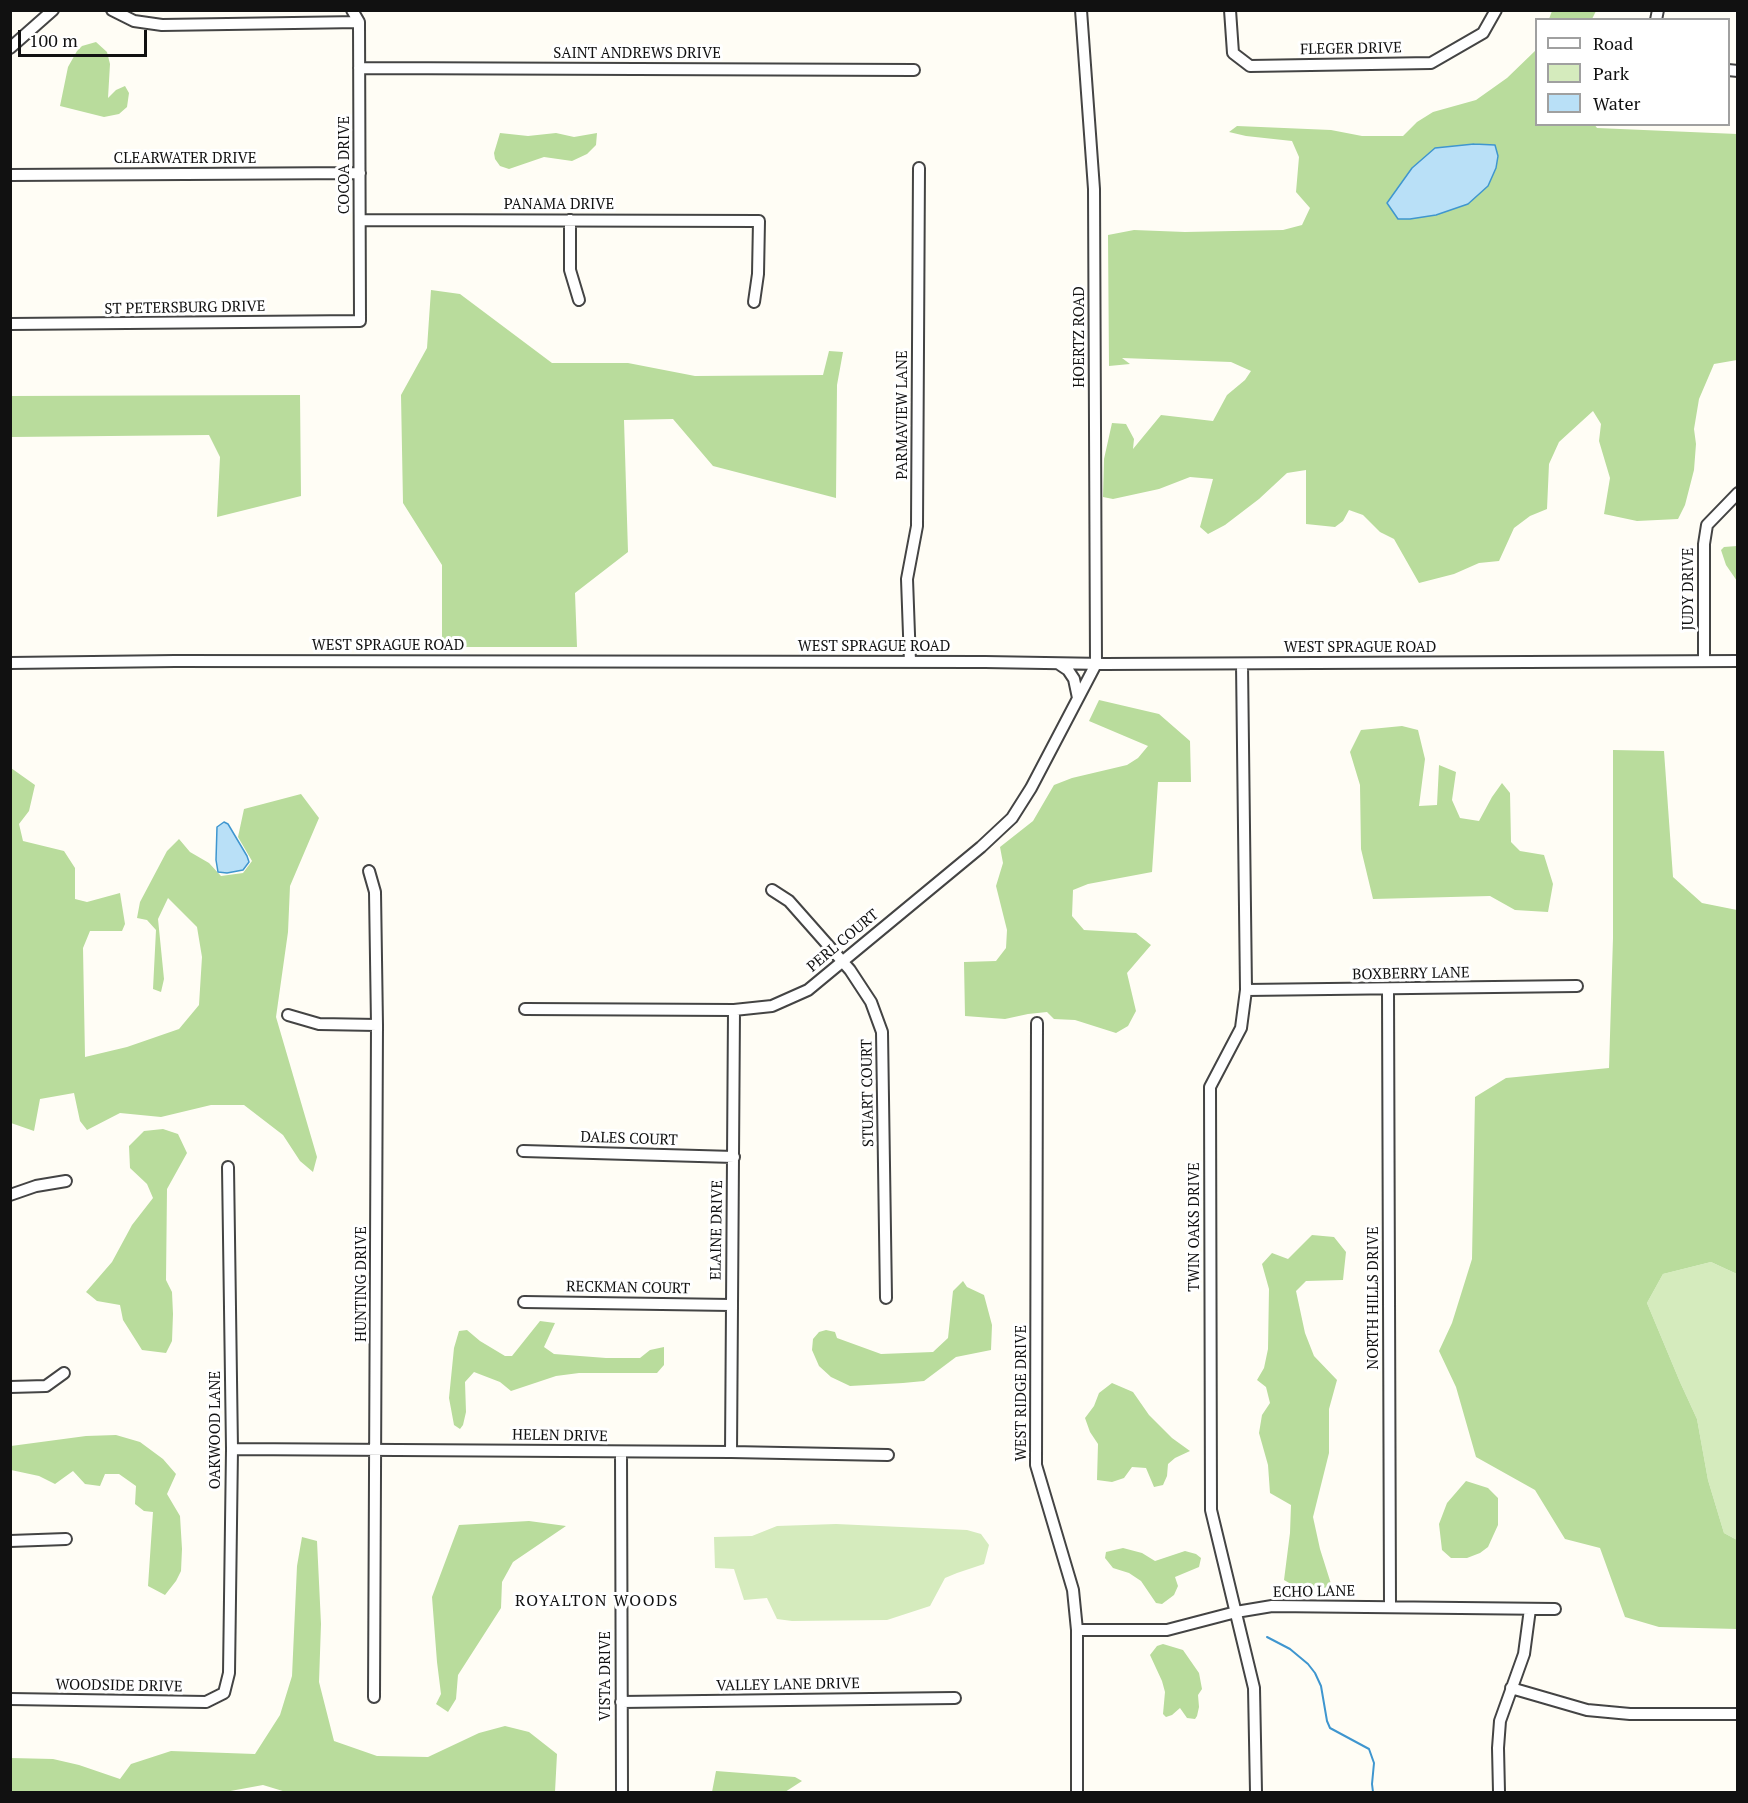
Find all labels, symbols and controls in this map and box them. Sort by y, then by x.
scale bar [21,18,150,56]
legend [1535,18,1730,126]
text: 100 m [29,28,78,52]
text: Road [1593,31,1633,55]
street label: FLEGER DRIVE [1300,39,1402,59]
street label: SAINT ANDREWS DRIVE [553,45,721,63]
text: Park [1593,61,1629,85]
text: Water [1593,91,1640,115]
street label: COCOA DRIVE [336,116,354,214]
street label: CLEARWATER DRIVE [114,150,256,168]
street label: PANAMA DRIVE [504,196,614,214]
street label: HOERTZ ROAD [1071,286,1089,388]
street label: ST PETERSBURG DRIVE [104,298,266,318]
street label: PARMAVIEW LANE [894,350,912,480]
street label: JUDY DRIVE [1680,548,1698,630]
street label: WEST SPRAGUE ROAD [312,637,464,655]
street label: WEST SPRAGUE ROAD [798,638,950,656]
street label: WEST SPRAGUE ROAD [1284,639,1436,657]
street label: PERL COURT [804,906,882,976]
street label: BOXBERRY LANE [1352,964,1470,984]
street label: STUART COURT [858,1039,878,1147]
street label: DALES COURT [580,1128,678,1150]
street label: TWIN OAKS DRIVE [1186,1162,1204,1292]
street label: ELAINE DRIVE [707,1180,727,1280]
street label: HUNTING DRIVE [353,1226,371,1342]
street label: NORTH HILLS DRIVE [1365,1226,1383,1370]
street label: RECKMAN COURT [566,1278,690,1298]
street label: WEST RIDGE DRIVE [1013,1325,1031,1461]
street label: OAKWOOD LANE [207,1371,225,1489]
street label: HELEN DRIVE [512,1426,608,1446]
street label: ECHO LANE [1273,1582,1355,1602]
district label: ROYALTON WOODS [515,1591,679,1611]
street label: VISTA DRIVE [597,1631,615,1721]
street label: VALLEY LANE DRIVE [716,1675,860,1695]
street label: WOODSIDE DRIVE [55,1676,183,1696]

